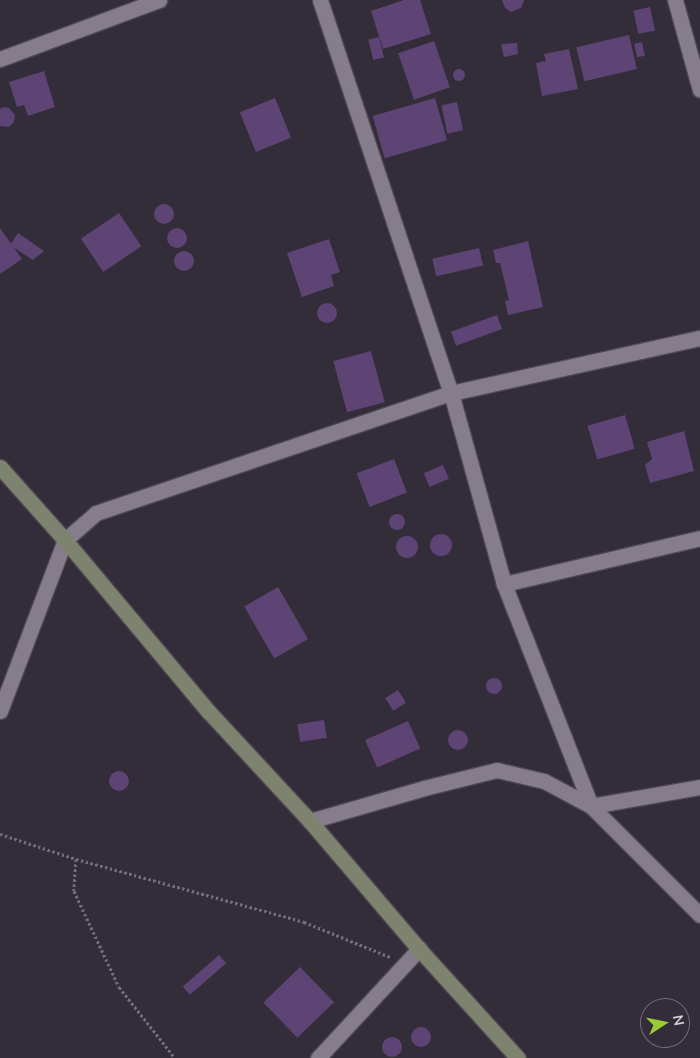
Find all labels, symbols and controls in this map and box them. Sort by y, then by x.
north arrow [640,998,690,1048]
text: N [669,1013,689,1027]

